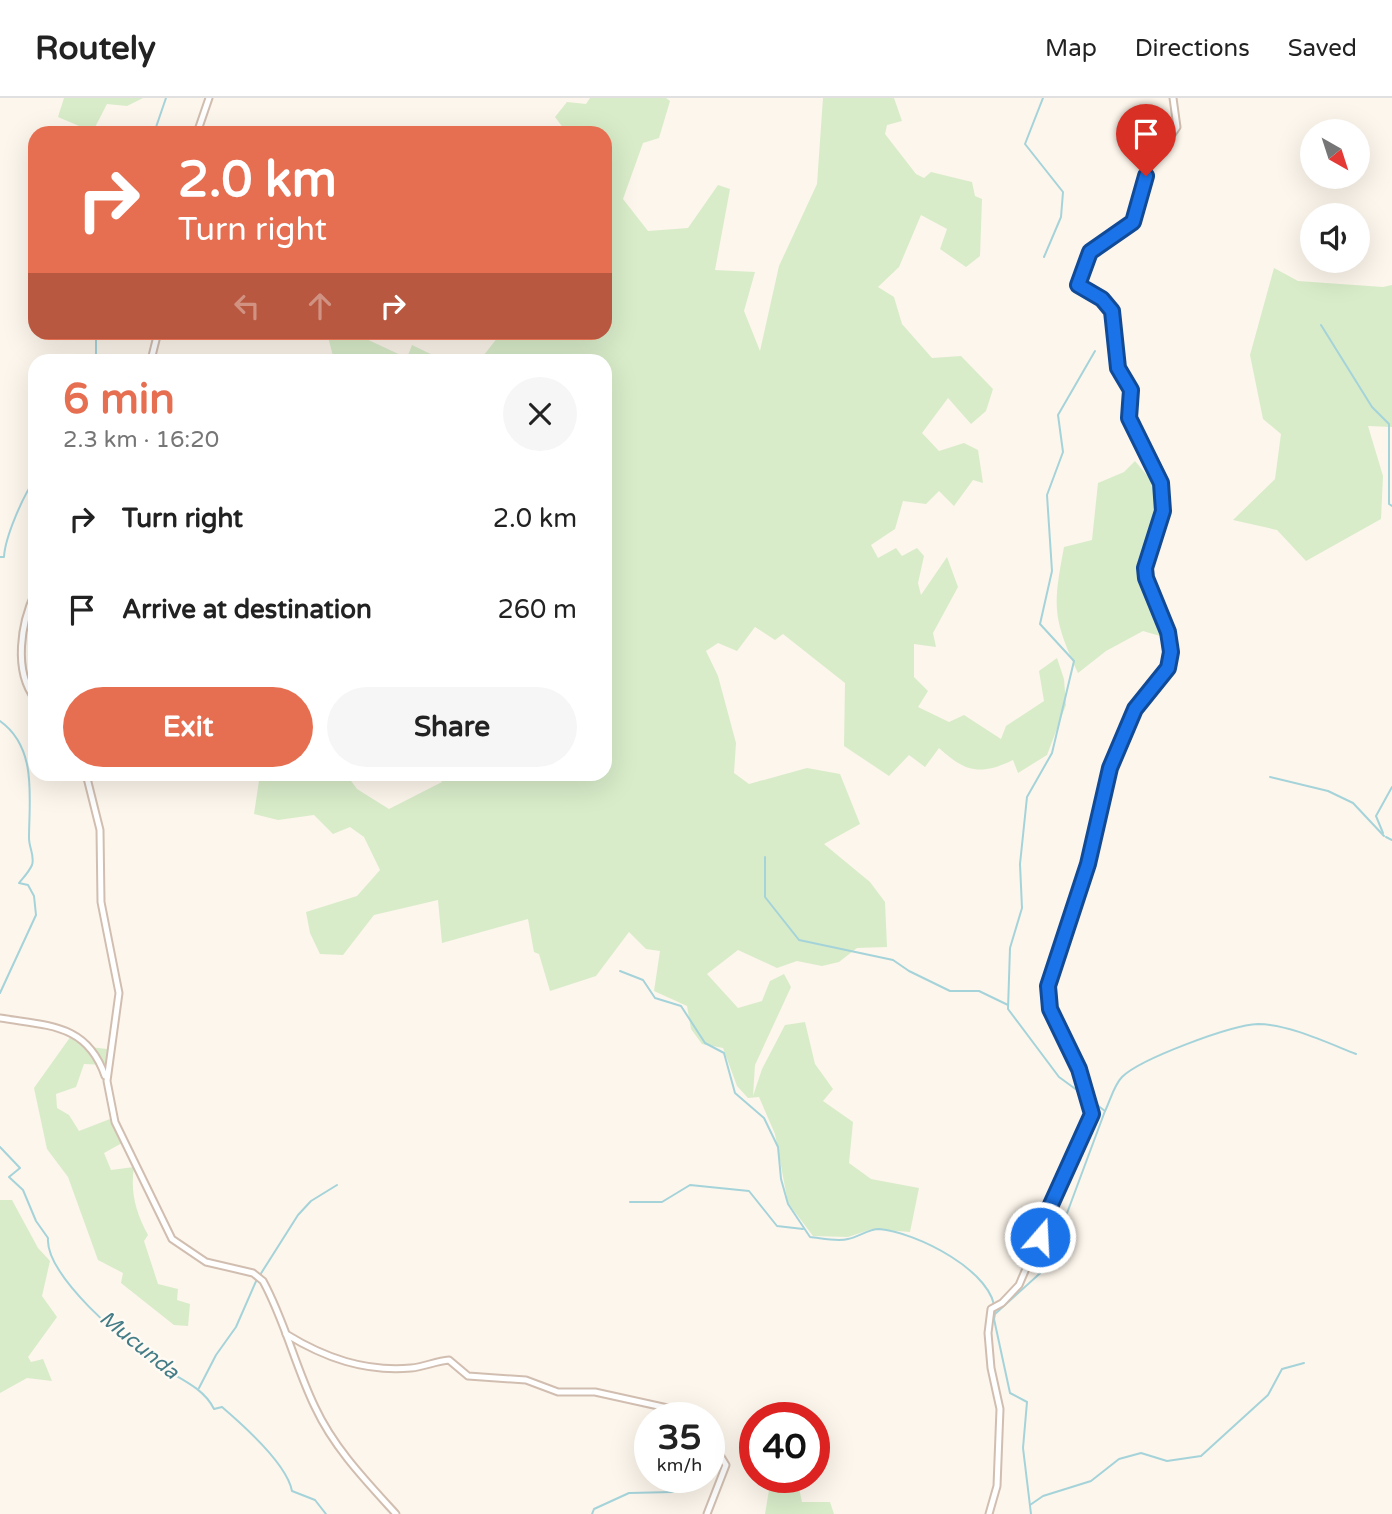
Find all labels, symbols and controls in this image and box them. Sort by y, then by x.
text: Routely [35,29,156,68]
text: Map [1045,34,1097,63]
text: Directions [1135,34,1250,63]
text: Saved [1288,34,1357,63]
pin [1116,104,1176,176]
icon: arrive [1127,115,1165,153]
north arrow [1300,119,1370,189]
map controls [1300,119,1370,273]
text: 2.0 km [178,151,337,210]
icon: right [63,154,154,245]
button: sound [1300,203,1370,273]
text: Turn right [178,211,327,249]
icon: left [228,287,266,325]
icon: ahead [301,287,339,325]
icon: right [374,287,412,325]
text: 6 min [63,374,175,425]
button: close [503,377,577,451]
text: 2.3 km · 16:20 [63,426,219,454]
icon: right [63,500,101,538]
text: Turn right [122,503,243,534]
text: 2.0 km [493,503,577,534]
icon: arrive [63,591,101,629]
text: Arrive at destination [122,594,372,625]
text: 260 m [497,594,577,625]
button: Exit [63,687,313,767]
button: Share [327,687,577,767]
position arrow [1003,1200,1077,1274]
water label: Mucunda [94,1306,185,1385]
speed limit sign: 40 [739,1402,830,1493]
text: 35 [658,1417,701,1459]
text: km/h [657,1454,702,1476]

